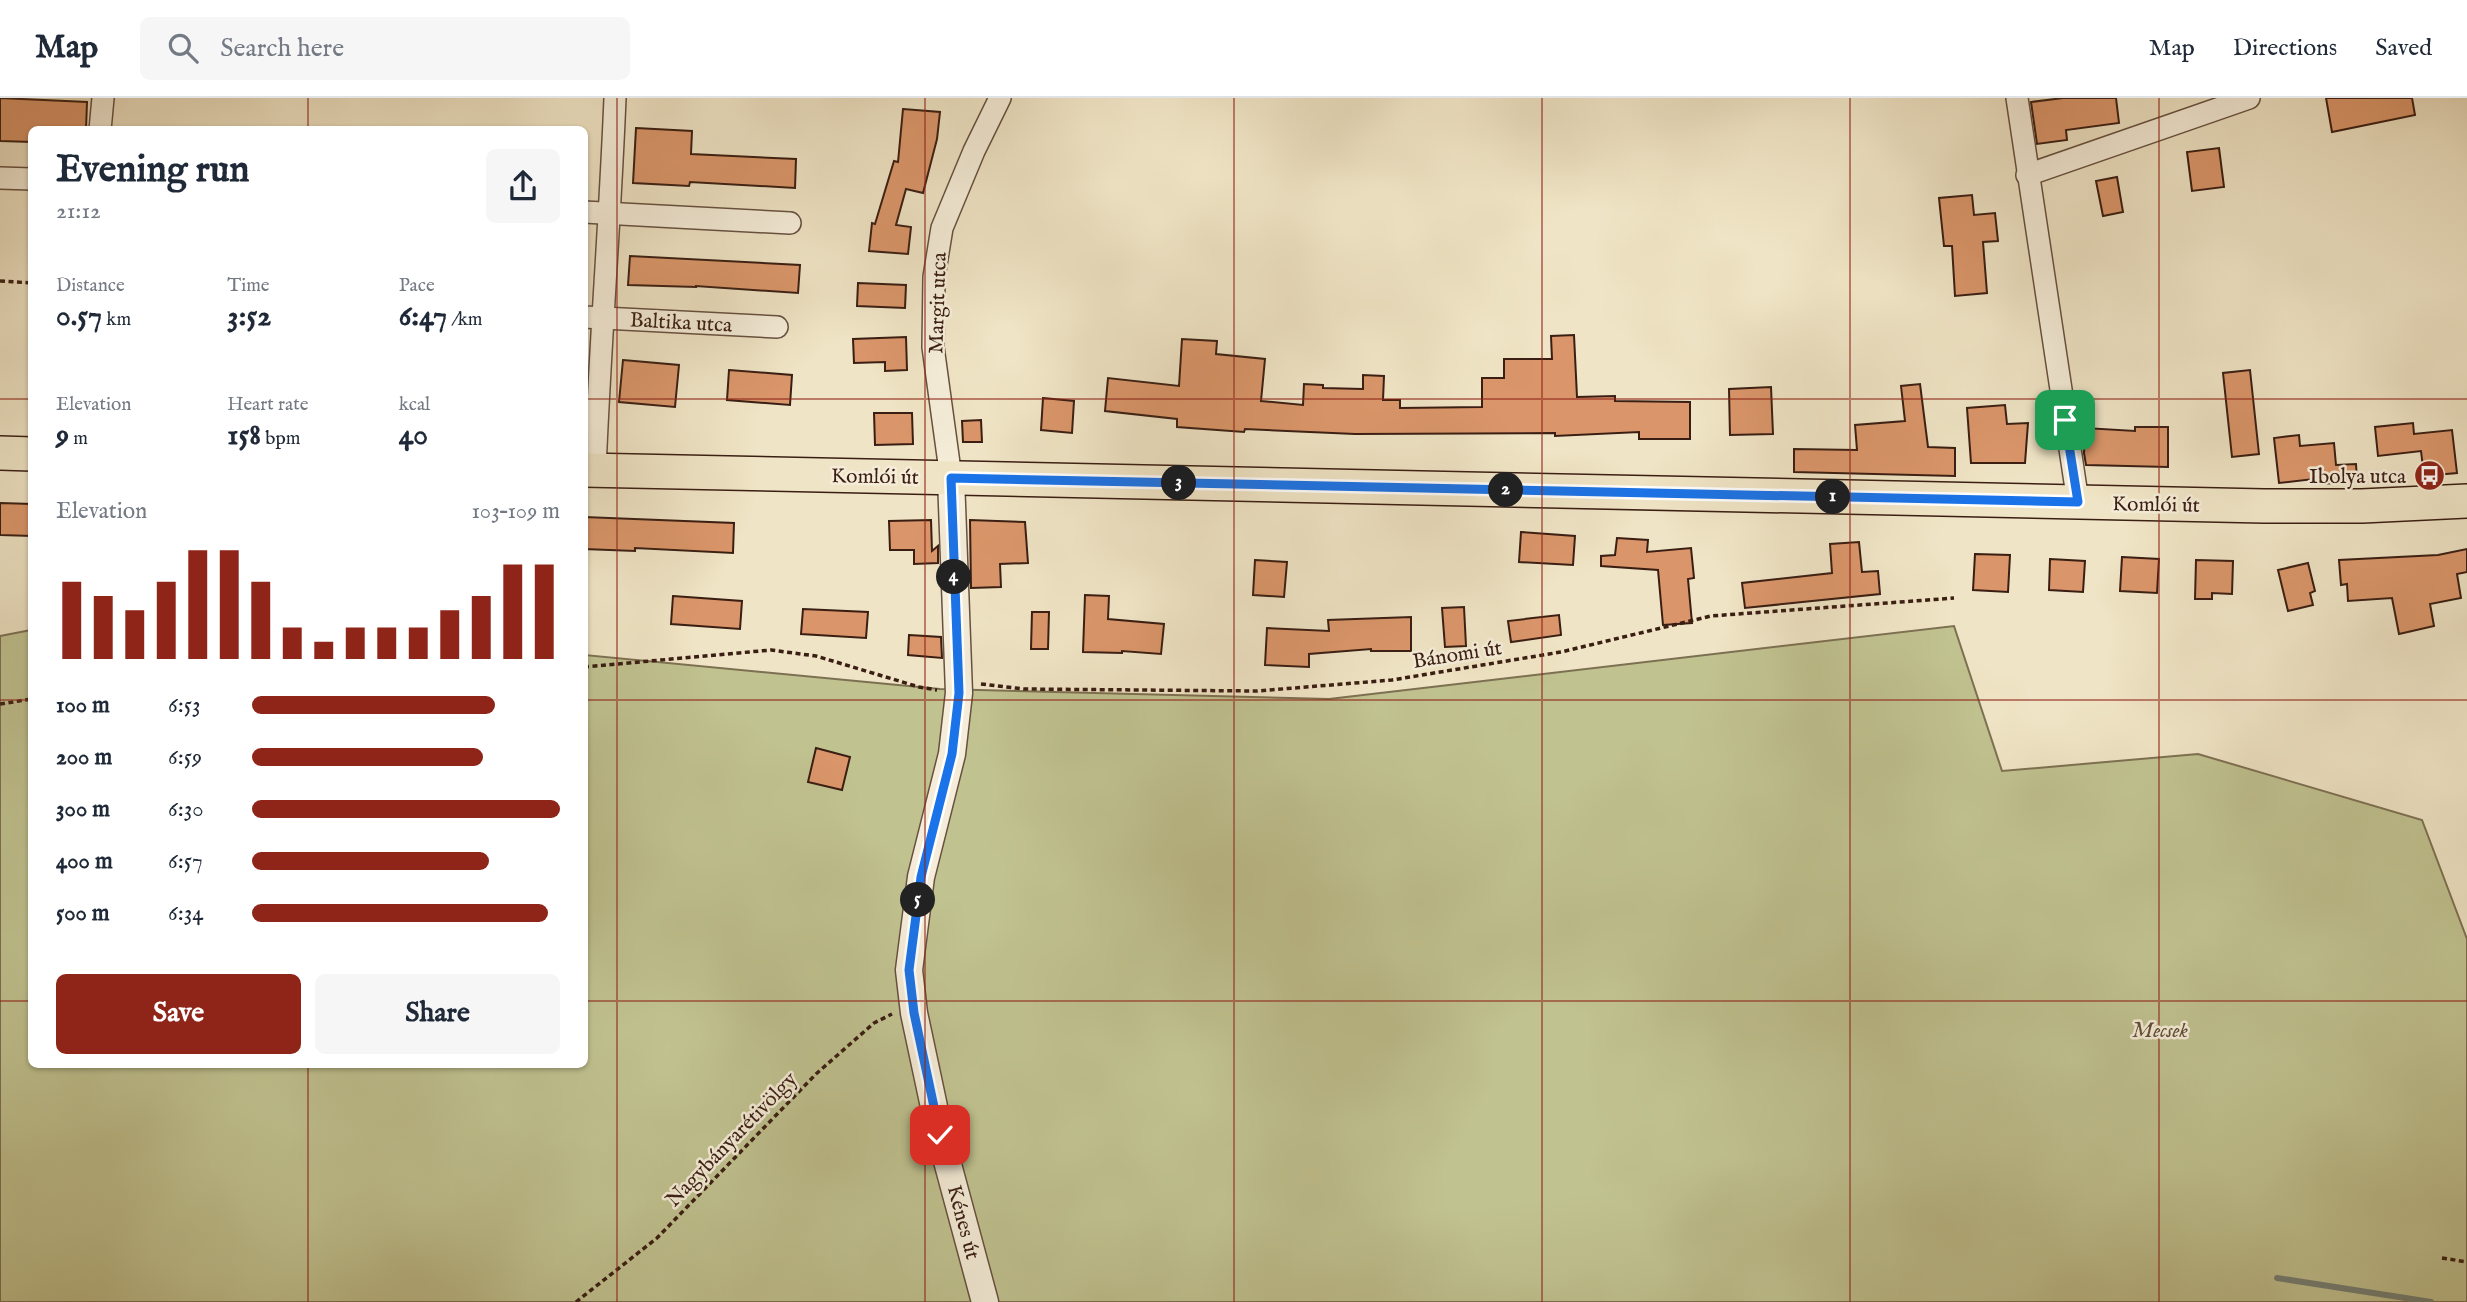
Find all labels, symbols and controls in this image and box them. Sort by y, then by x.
search box [140,17,630,80]
text: Map [35,27,98,69]
icon: search [164,29,202,67]
text: Search here [220,32,344,65]
text: Map [2149,33,2195,64]
text: Directions [2233,33,2337,64]
text: Saved [2375,33,2432,64]
text: Evening run [56,147,250,195]
button: share [486,149,560,223]
text: 21:12 [56,197,101,226]
street label: Margit utca [923,251,954,354]
text: Distance [56,274,125,298]
text: Time [227,274,270,298]
text: Pace [399,274,435,298]
text: 0.57 [56,298,102,336]
text: 3:52 [227,298,271,336]
text: 6:47 [399,298,447,336]
street label: Baltika utca [629,307,734,340]
text: km [102,308,131,332]
text: /km [447,308,483,332]
pin [2035,390,2095,450]
text: Elevation [56,393,131,417]
text: Heart rate [227,393,308,417]
text: kcal [399,393,430,417]
icon: arrive [2046,401,2084,439]
text: 9 [56,417,69,455]
text: 158 [227,417,261,455]
text: 40 [399,417,428,455]
text: m [69,427,88,451]
text: bpm [261,427,300,451]
bus stop icon: Ibolya utca [2412,459,2446,493]
street label: Komlói út [831,463,919,492]
place label: Ibolya utca [2309,464,2407,491]
pin: 3 [1162,466,1196,500]
text: 3 [1175,470,1182,494]
pin: 2 [1488,472,1524,508]
text: 2 [1501,477,1510,501]
pin: 1 [1815,480,1850,514]
text: 1 [1829,484,1836,508]
street label: Komlói út [2112,491,2200,520]
text: Elevation [56,497,147,526]
text: 103–109 m [471,497,560,526]
pin: 4 [936,560,972,594]
text: 4 [949,564,958,588]
street label: Bánomi út [1411,635,1504,676]
text: 100 m [56,691,110,720]
text: 6:53 [168,691,201,720]
text: 200 m [56,743,112,772]
text: 6:59 [168,743,202,772]
text: 300 m [56,795,110,824]
text: 6:30 [168,795,204,824]
text: 400 m [56,847,113,876]
text: 6:57 [168,847,203,876]
pin: 5 [900,882,936,918]
text: 5 [914,887,921,911]
text: 500 m [56,899,110,928]
text: 6:34 [168,899,204,928]
button: Save [56,974,301,1054]
button: Share [315,974,560,1054]
park label: Mecsek [2132,1018,2188,1045]
street label: Nagybányarétivölgy [660,1066,804,1214]
pin [910,1105,970,1165]
icon: check [921,1116,959,1154]
street label: Kénes út [940,1182,985,1262]

